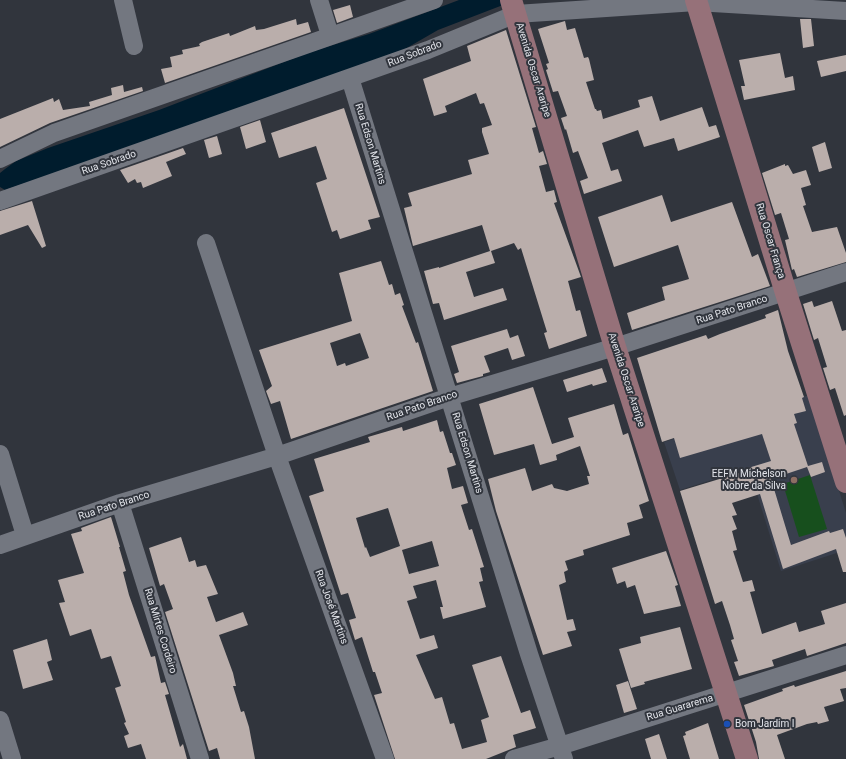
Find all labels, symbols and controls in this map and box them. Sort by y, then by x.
street label: Avenida Oscar Araripe [513,21,553,119]
street label: Rua Sobrado [386,38,444,70]
street label: Rua Edson Martins [352,102,388,186]
street label: Rua Sobrado [80,148,138,178]
street label: Rua Oscar França [753,202,787,280]
street label: Rua Pato Branco [695,293,769,327]
street label: Avenida Oscar Araripe [605,331,647,429]
street label: Rua Pato Branco [385,388,459,424]
street label: Rua Edson Martins [449,411,485,495]
place label: EEFM Michelson Nobre da Silva [712,468,786,492]
marker: EEFM Michelson Nobre da Silva [789,475,799,485]
street label: Rua Pato Branco [77,489,151,523]
street label: Rua José Martins [312,568,350,646]
street label: Rua Mirtes Cordeiro [141,587,179,675]
street label: Rua Guararema [645,692,715,724]
place label: Bom Jardim I [735,718,794,730]
marker: Bom Jardim I [722,719,732,729]

